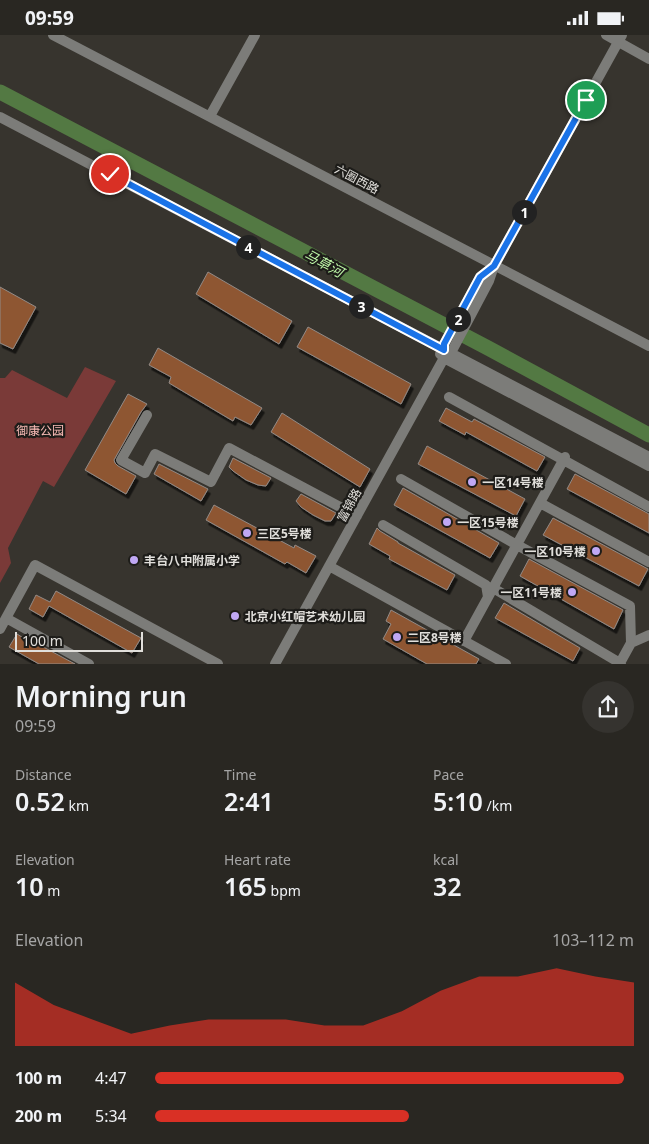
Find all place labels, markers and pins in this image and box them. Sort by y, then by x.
pin [565,79,607,121]
pin [89,153,131,195]
pin: 1 [512,199,536,225]
pin: 4 [236,235,260,259]
pin: 3 [348,293,374,319]
pin: 2 [446,307,470,331]
place label: 一区14号楼 [482,474,544,491]
marker: 一区14号楼 [466,476,478,488]
place label: 一区15号楼 [457,514,519,531]
marker: 一区15号楼 [441,516,453,528]
place label: 三区5号楼 [257,525,312,542]
marker: 三区5号楼 [241,527,253,539]
place label: 一区10号楼 [524,543,586,560]
marker: 一区10号楼 [590,545,602,557]
place label: 丰台八中附属小学 [144,552,240,569]
marker: 丰台八中附属小学 [128,554,140,566]
place label: 一区11号楼 [500,584,562,601]
marker: 一区11号楼 [566,586,578,598]
place label: 北京小红帽艺术幼儿园 [245,608,365,625]
marker: 北京小红帽艺术幼儿园 [229,610,241,622]
place label: 二区8号楼 [407,629,462,646]
marker: 二区8号楼 [391,631,403,643]

